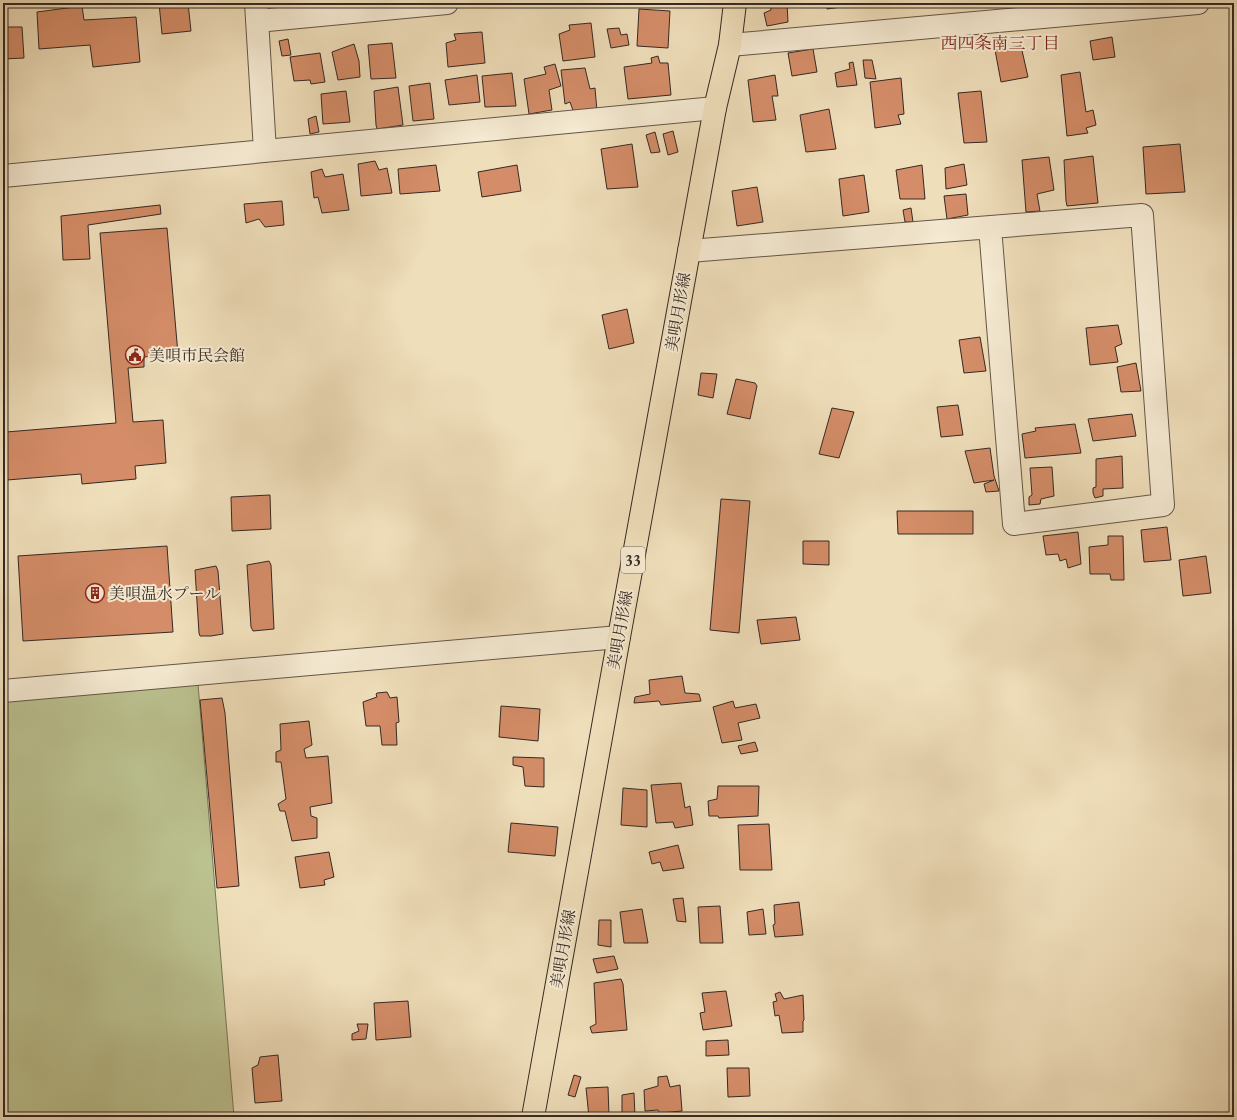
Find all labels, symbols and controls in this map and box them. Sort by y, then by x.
district label: 西四条南三丁目 [941,32,1060,54]
street label: 美唄月形線 [661,271,695,353]
public building icon: 美唄市民会館 [124,344,146,366]
place label: 美唄市民会館 [149,345,245,366]
road number: 33 [621,547,645,573]
building icon: 美唄温水プール [84,582,106,604]
place label: 美唄温水プール [109,583,220,604]
street label: 美唄月形線 [603,589,637,671]
street label: 美唄月形線 [546,908,580,990]

